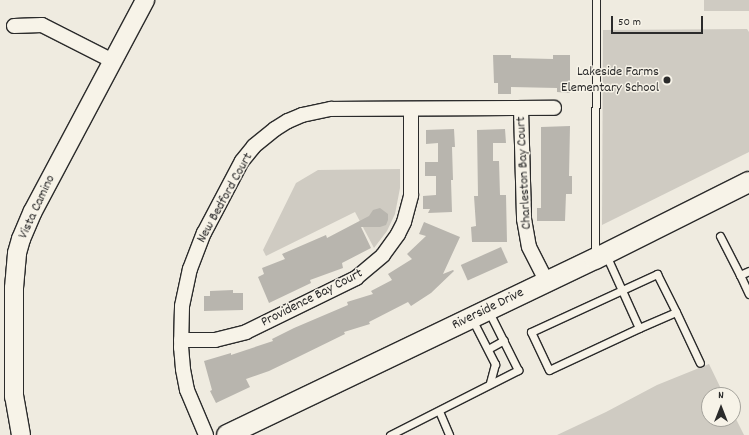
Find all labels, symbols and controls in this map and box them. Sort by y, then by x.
scale bar [613,8,705,34]
text: 50 m [618,14,641,31]
place label: Lakeside Farms Elementary School [561,64,659,96]
marker: Lakeside Farms Elementary School [662,75,672,85]
street label: Charleston Bay Court [513,116,535,230]
street label: New Bedford Court [193,150,257,246]
street label: Vista Camino [15,172,59,242]
street label: Providence Bay Court [258,265,366,331]
street label: Riverside Drive [449,284,527,334]
north arrow [701,387,741,427]
text: N [718,388,724,404]

